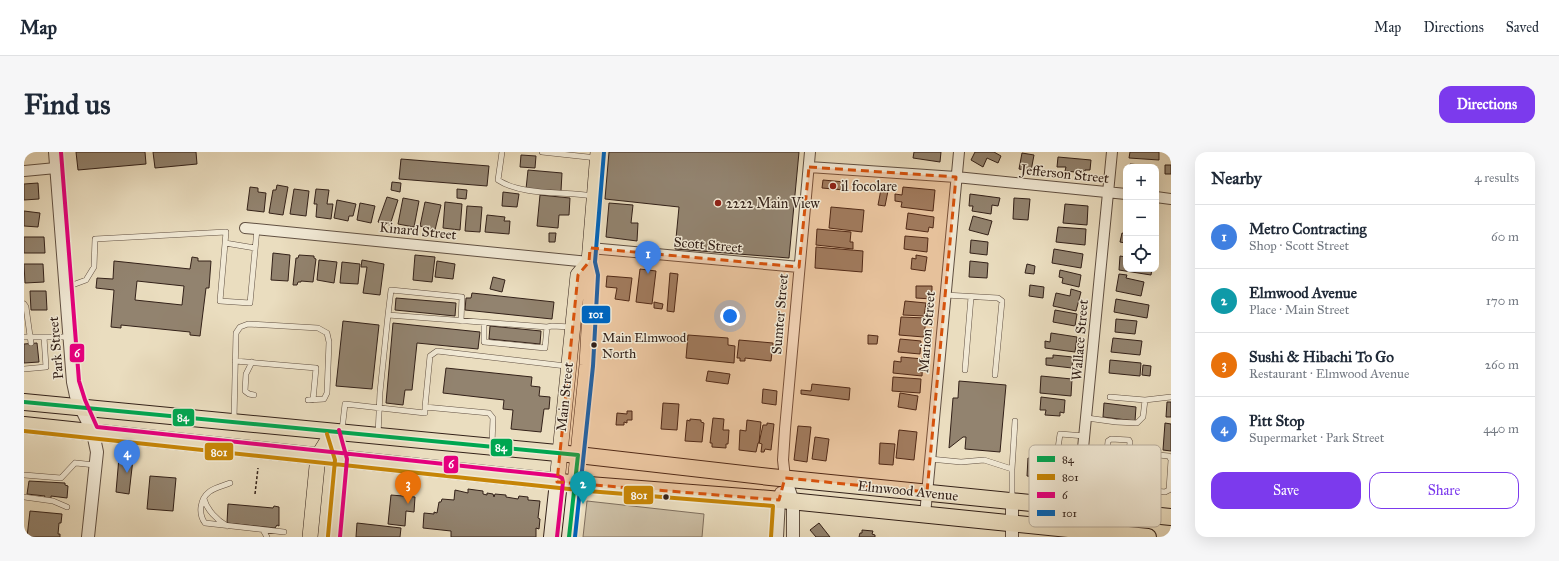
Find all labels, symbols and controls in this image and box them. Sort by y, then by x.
text: Map [20,16,57,39]
text: Map [1374,19,1401,36]
text: Directions [1423,19,1484,36]
text: Saved [1506,19,1539,36]
button: Directions [1439,86,1535,123]
text: Find us [24,87,110,122]
street label: Jefferson Street [1018,161,1110,188]
map controls [1123,164,1159,272]
button: + [1123,164,1159,200]
text: Nearby [1211,168,1262,189]
text: 4 results [1474,170,1519,186]
place label: il focolare [841,178,897,195]
marker: il focolare [828,181,838,191]
place label: 2222 Main View [726,195,821,212]
marker: 2222 Main View [713,198,723,208]
button: − [1123,200,1159,236]
street label: Kinard Street [379,219,457,243]
text: Metro Contracting [1249,220,1366,238]
text: 1 [1221,229,1227,245]
text: 60 m [1491,229,1519,245]
street label: Scott Street [673,234,743,256]
button: locate [1123,236,1159,272]
text: Shop · Scott Street [1249,238,1349,254]
pin: 1 [635,241,661,274]
street label: Sumter Street [768,273,792,355]
text: Elmwood Avenue [1249,284,1357,302]
street label: Marion Street [915,290,939,374]
text: 2 [1221,293,1227,309]
text: 170 m [1486,293,1519,309]
street label: Wallace Street [1068,299,1092,381]
text: Place · Main Street [1249,302,1349,318]
line badge: 101 [581,305,611,324]
your location [720,306,740,326]
text: 101 [589,308,604,321]
street label: Park Street [45,316,67,380]
place label: Main Elmwood North [602,330,687,362]
marker: Main Elmwood North [589,340,599,350]
line badge: 6 [69,343,85,363]
text: 6 [74,347,81,360]
text: Sushi & Hibachi To Go [1249,348,1394,366]
text: 3 [1221,357,1227,373]
text: 260 m [1485,357,1519,373]
street label: Main Street [553,361,577,432]
text: Restaurant · Elmwood Avenue [1249,366,1409,382]
line badge: 84 [172,408,195,427]
text: 84 [177,411,190,425]
text: Pitt Stop [1249,412,1305,430]
text: 4 [1220,421,1228,437]
text: 440 m [1483,421,1519,437]
text: Supermarket · Park Street [1249,430,1384,446]
line badge: 84 [490,438,513,457]
pin: 4 [114,440,140,473]
text: 84 [495,441,508,455]
line badge: 801 [204,442,234,461]
legend [1029,445,1161,527]
text: 801 [211,446,228,459]
text: 84 [1062,453,1075,466]
line badge: 6 [443,455,459,474]
text: 6 [448,458,455,471]
pin: 3 [395,471,421,504]
pin: 2 [570,471,596,504]
text: 801 [1062,471,1079,484]
button: Save [1211,472,1361,509]
button: Share [1369,472,1519,509]
street label: Elmwood Avenue [857,477,959,505]
line badge: 801 [623,485,654,505]
text: 801 [631,489,648,502]
text: 6 [1062,489,1068,502]
unlabelled marker [661,492,671,502]
text: 101 [1062,507,1077,520]

